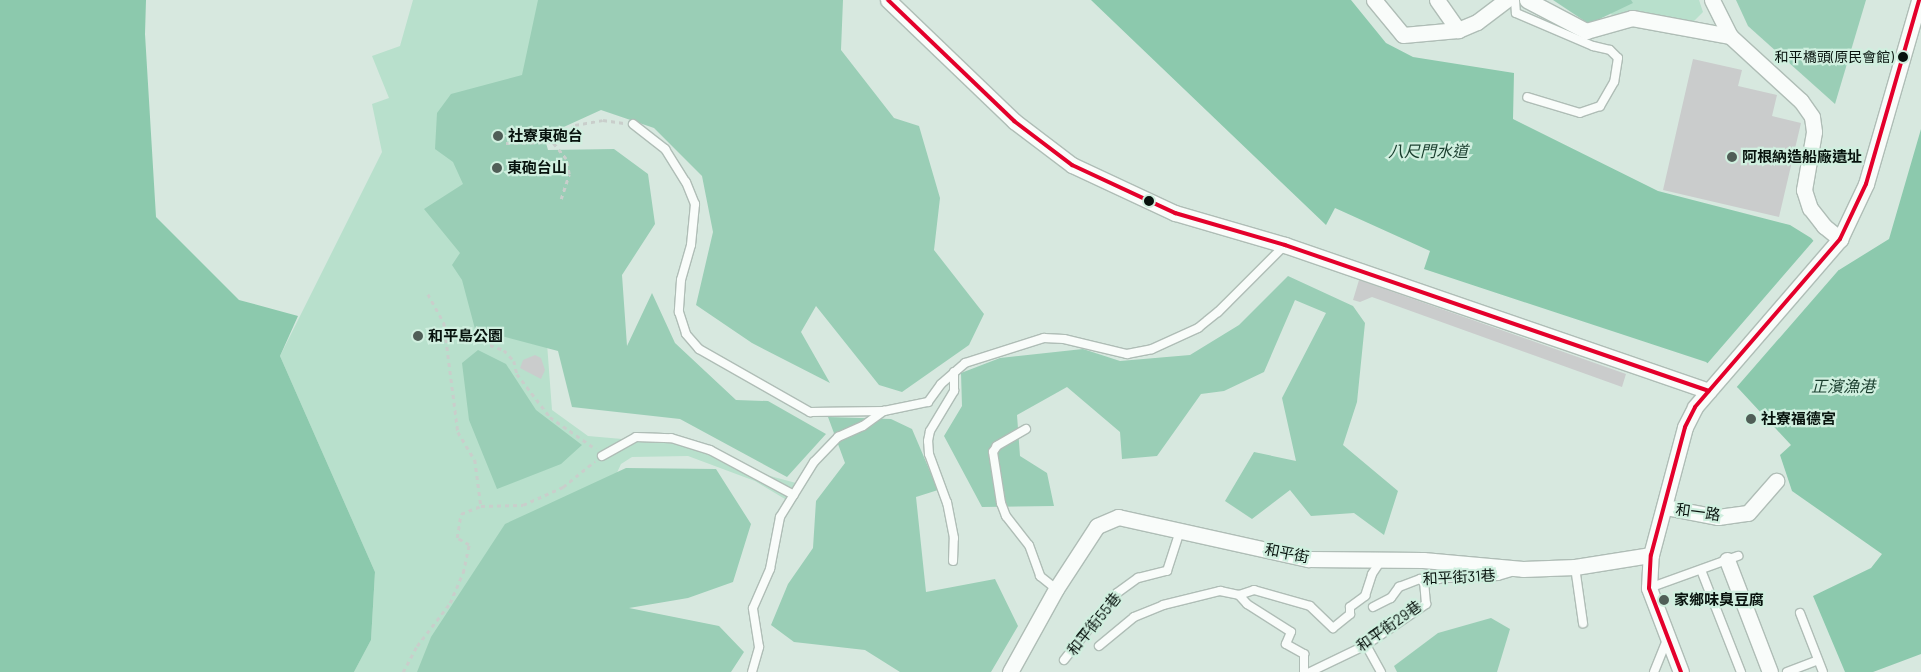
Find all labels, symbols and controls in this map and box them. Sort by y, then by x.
place label: 和平橋頭(原民會館) [1775,49,1894,65]
marker: 和平橋頭(原民會館) [1898,52,1908,62]
place label: 社寮東砲台 [508,127,583,145]
marker: 社寮東砲台 [492,130,504,142]
water label: 八尺門水道 [1388,141,1468,161]
place label: 阿根納造船廠遺址 [1742,148,1862,166]
marker: 阿根納造船廠遺址 [1726,151,1738,163]
place label: 東砲台山 [507,159,567,177]
marker: 東砲台山 [491,162,503,174]
unlabelled marker [1144,196,1154,206]
place label: 和平島公園 [428,327,503,345]
marker: 和平島公園 [412,330,424,342]
water label: 正濱漁港 [1811,376,1875,396]
place label: 社寮福德宮 [1761,410,1836,428]
marker: 社寮福德宮 [1745,413,1757,425]
street label: 和一路 [1674,500,1722,524]
street label: 和平街 [1263,540,1311,566]
street label: 和平街31巷 [1422,566,1496,588]
street label: 和平街55巷 [1063,589,1125,659]
place label: 家鄉味臭豆腐 [1674,591,1764,609]
marker: 家鄉味臭豆腐 [1658,594,1670,606]
street label: 和平街29巷 [1353,597,1425,655]

